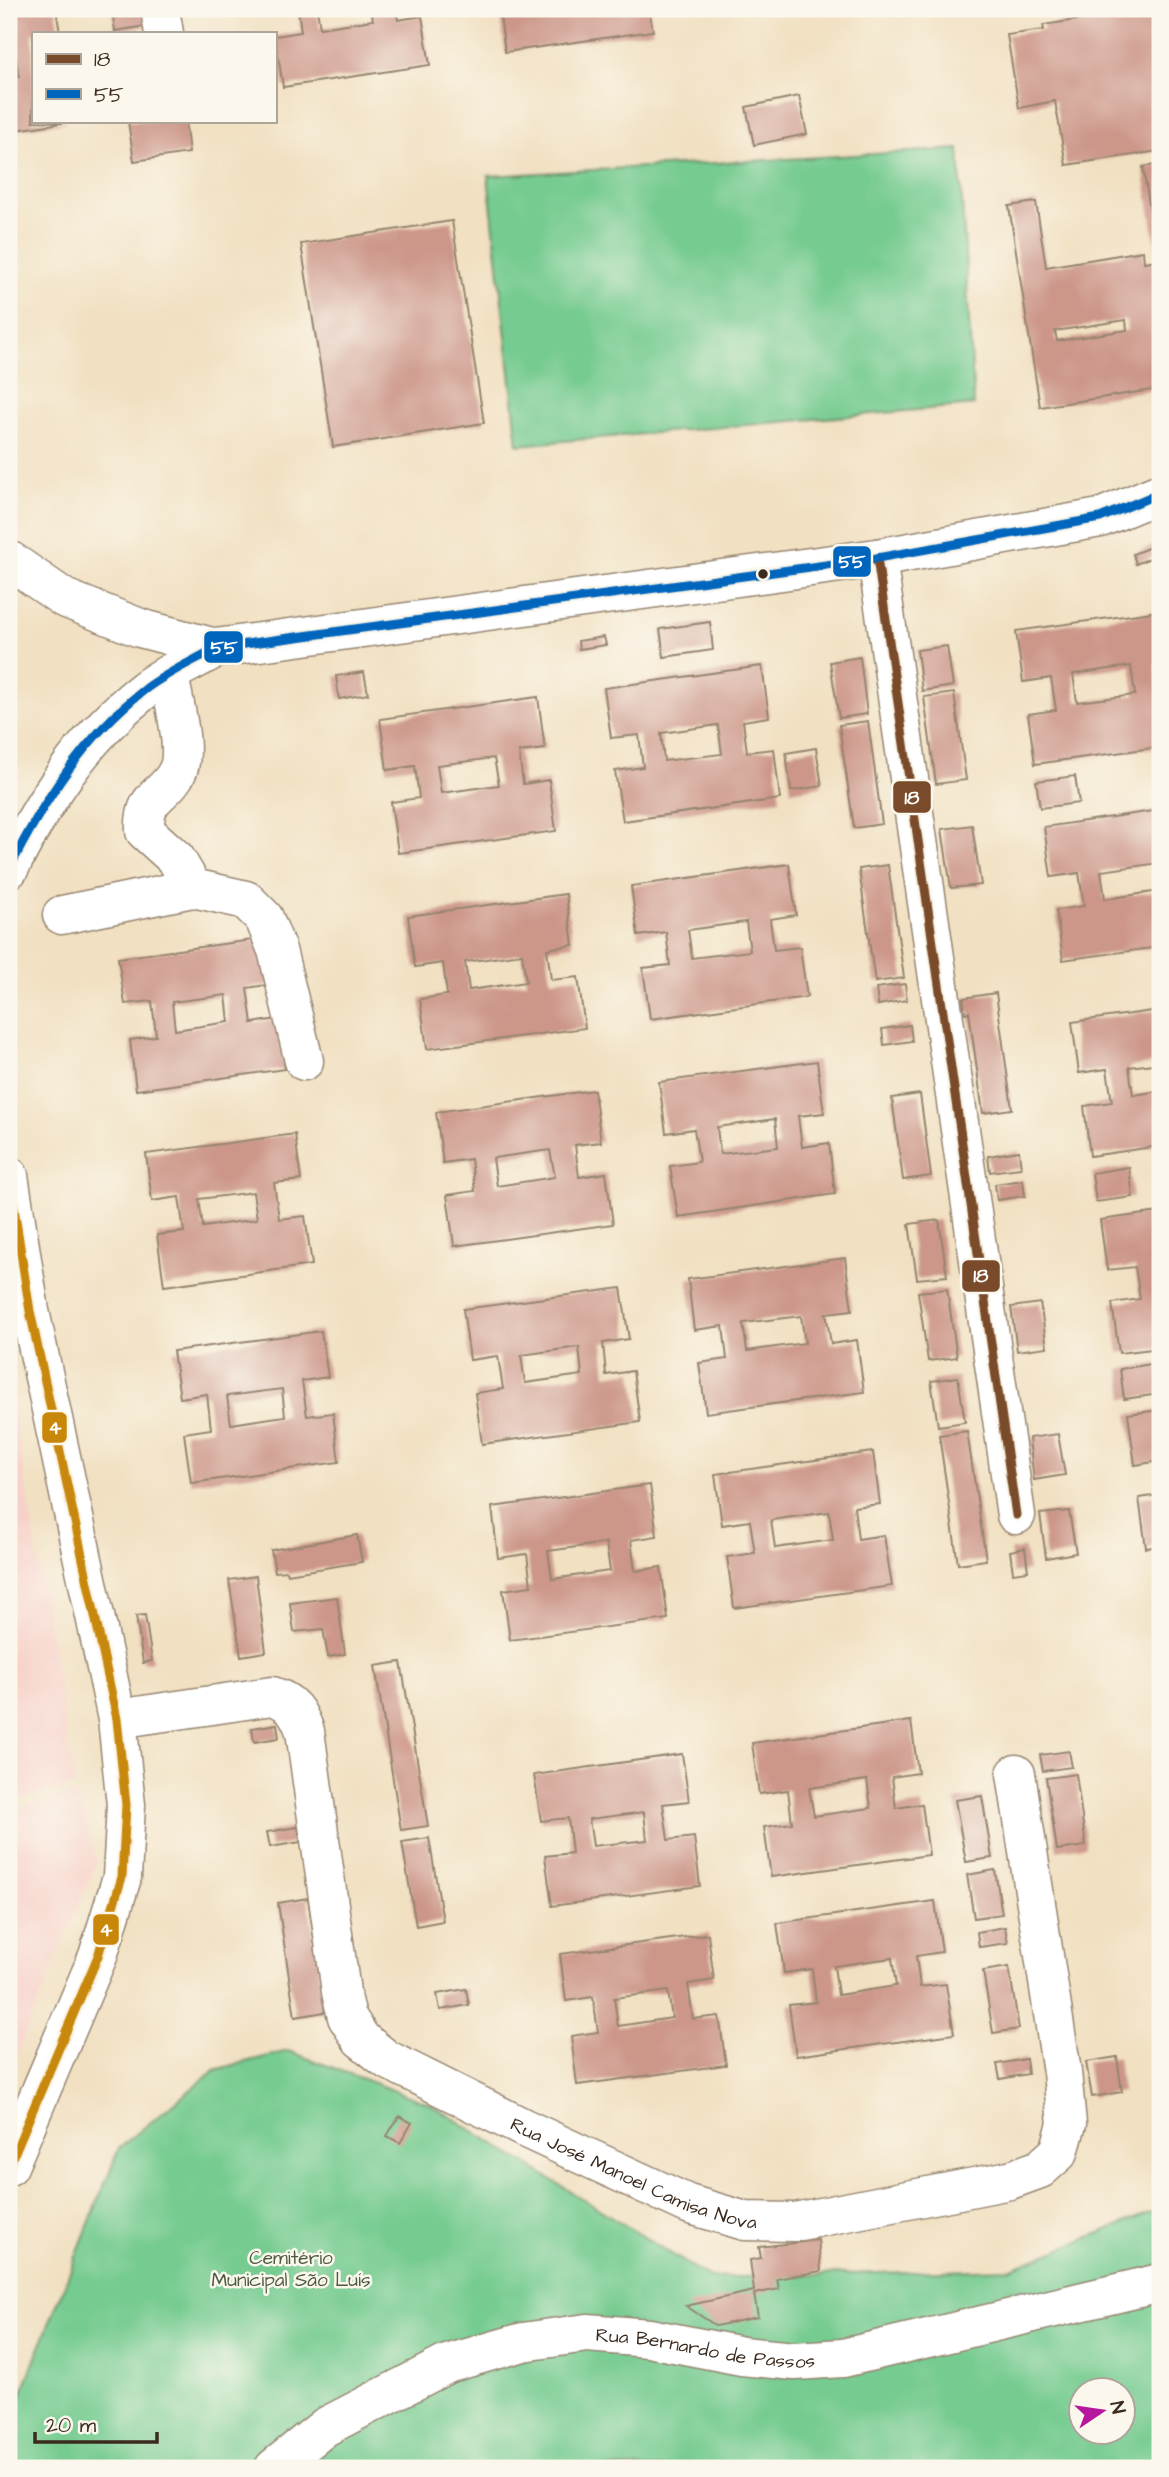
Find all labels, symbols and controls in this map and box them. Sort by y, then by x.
legend [32,32,276,122]
text: 18 [94,45,111,74]
text: 55 [94,81,124,110]
line badge: 55 [832,545,872,578]
text: 55 [839,549,866,576]
unlabelled marker [756,567,770,581]
line badge: 55 [203,630,244,664]
text: 55 [211,635,238,662]
line badge: 18 [892,780,932,814]
text: 18 [905,785,920,812]
line badge: 18 [961,1259,1001,1293]
text: 18 [974,1263,989,1290]
line badge: 4 [41,1411,68,1444]
text: 4 [49,1415,62,1442]
line badge: 4 [92,1913,120,1946]
text: 4 [100,1917,113,1944]
street label: Rua José Manoel Camisa Nova [505,2111,757,2236]
park label: Cemitério Municipal São Luís [212,2245,370,2294]
street label: Rua Bernardo de Passos [595,2322,816,2376]
north arrow [1068,2376,1138,2446]
text: N [1103,2399,1132,2416]
scale bar [35,2400,158,2444]
text: 20 m [46,2411,97,2440]

